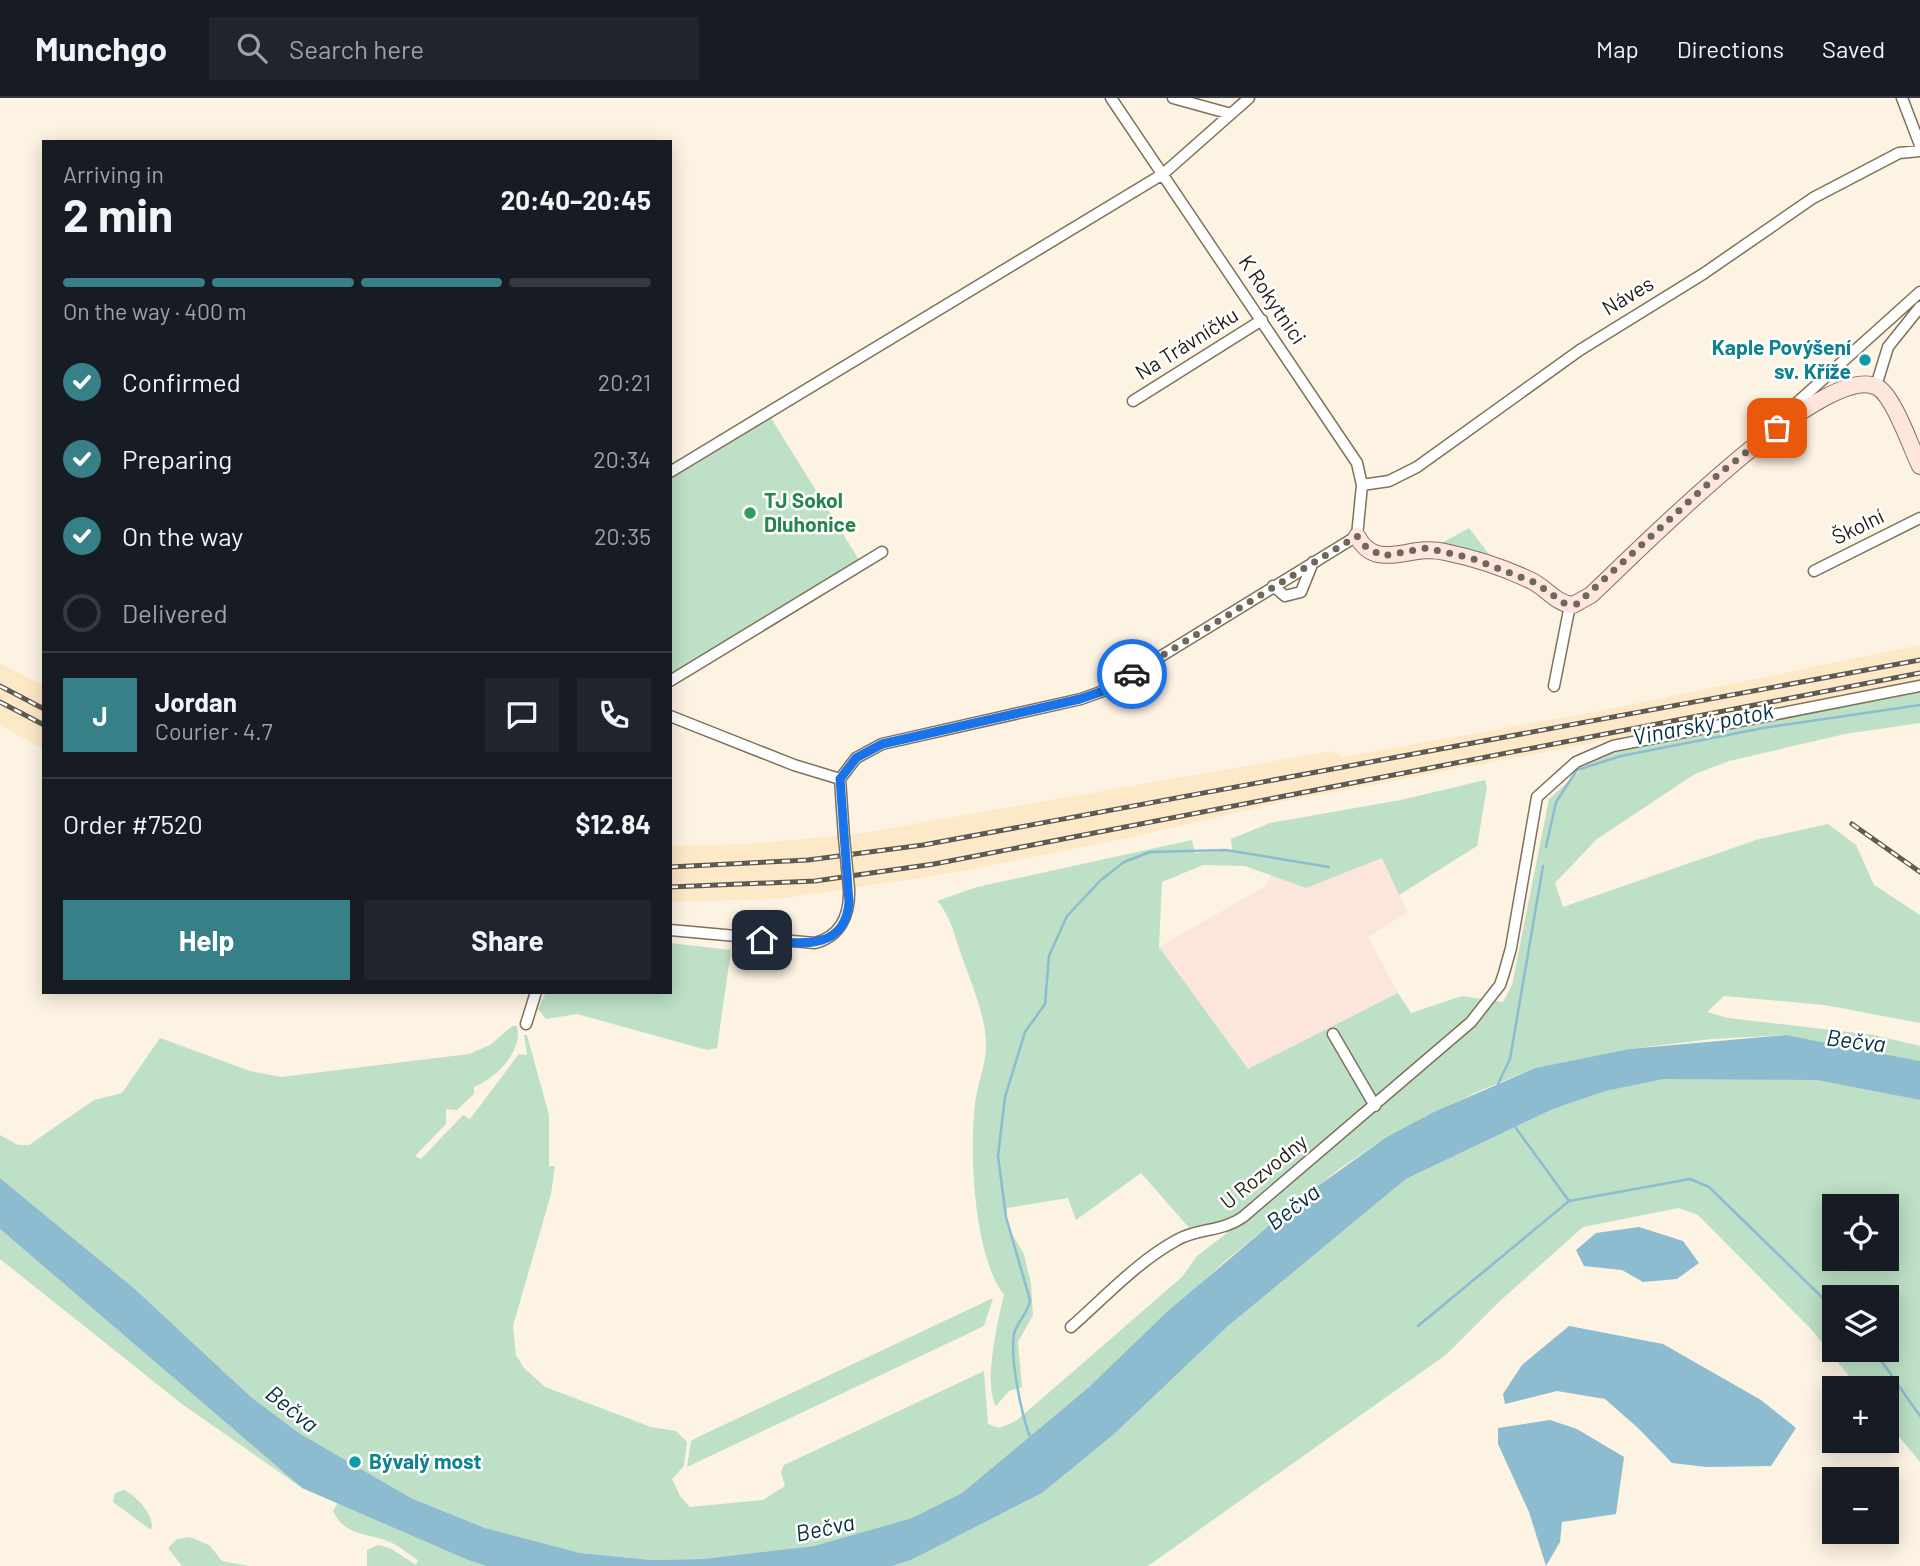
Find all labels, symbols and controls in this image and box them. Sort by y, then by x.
search box [209,17,699,80]
text: Munchgo [35,28,167,68]
icon: search [233,29,271,67]
text: Search here [289,33,424,64]
text: Map [1596,34,1639,63]
text: Directions [1677,34,1784,63]
text: Saved [1822,34,1885,63]
text: Arriving in [63,160,164,188]
text: 20:40–20:45 [501,184,651,215]
text: 2 min [63,186,173,241]
street label: K Rokytnici [1234,250,1312,348]
street label: Náves [1597,270,1657,320]
text: On the way · 400 m [63,297,247,325]
street label: Na Trávníčku [1130,301,1242,384]
place label: Kaple Povýšení sv. Kříže [1712,334,1851,383]
marker: Kaple Povýšení sv. Kříže [1857,352,1873,368]
icon: check [63,363,101,401]
text: Confirmed [122,366,241,397]
text: 20:21 [598,368,651,396]
pin [1747,398,1807,458]
icon: bag [1758,409,1796,447]
icon: check [63,440,101,478]
text: Preparing [122,443,232,474]
text: 20:34 [593,445,651,473]
place label: TJ Sokol Dluhonice [764,487,856,536]
street label: Školní [1827,502,1888,549]
marker: TJ Sokol Dluhonice [742,505,758,521]
icon: check [63,517,101,555]
text: On the way [122,520,243,551]
text: 20:35 [594,522,651,550]
text: Delivered [122,597,228,628]
courier [1097,639,1167,709]
icon: car [1113,655,1151,693]
button: chat [485,678,559,752]
button: phone [577,678,651,752]
text: Jordan [155,686,237,717]
water label: Vinarský potok [1630,696,1776,750]
text: J [92,700,108,731]
text: Courier · 4.7 [155,717,273,745]
text: Order #7520 [63,808,203,839]
text: $12.84 [576,808,651,839]
button: Help [63,900,350,980]
button: Share [364,900,651,980]
pin [732,910,792,970]
icon: home [743,921,781,959]
water label: Bečva [1825,1022,1887,1058]
street label: U Rozvodny [1214,1128,1312,1214]
water label: Bečva [1260,1177,1325,1235]
map controls [1822,1194,1899,1544]
button: locate [1822,1194,1899,1271]
button: layers [1822,1285,1899,1362]
button: + [1822,1376,1899,1453]
water label: Bečva [261,1379,325,1438]
place label: Bývalý most [369,1448,482,1473]
marker: Bývalý most [347,1454,363,1470]
button: − [1822,1467,1899,1544]
water label: Bečva [793,1507,857,1547]

